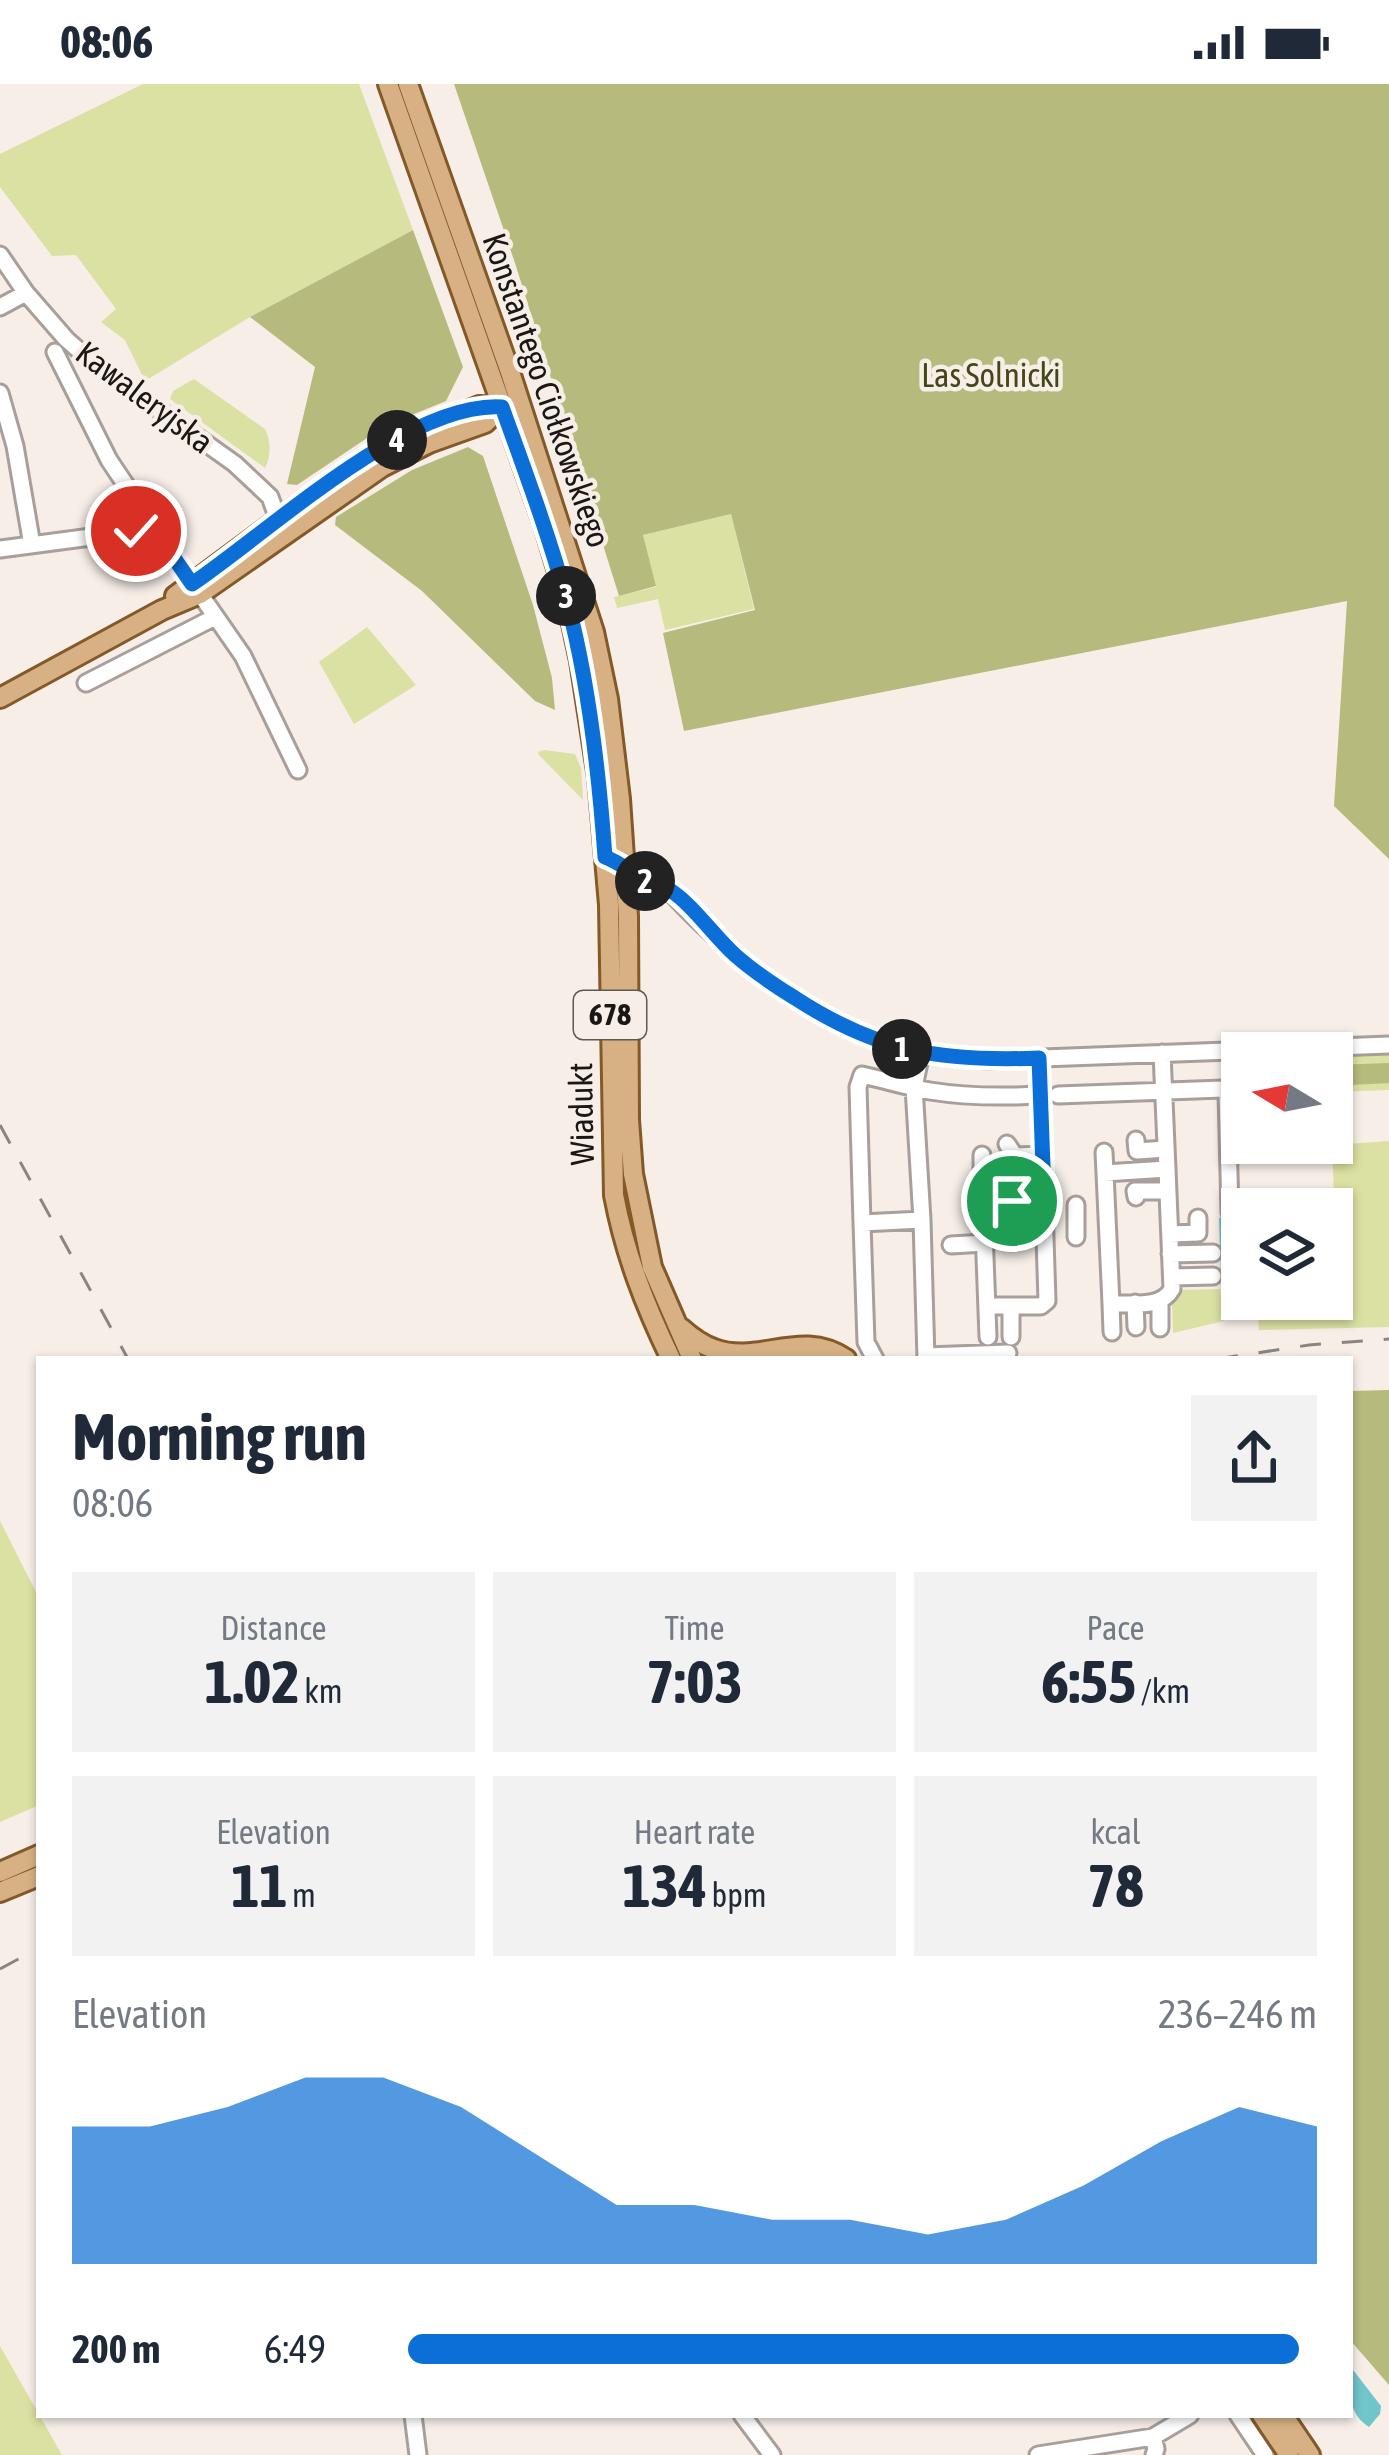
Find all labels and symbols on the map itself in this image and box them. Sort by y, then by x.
street label: Konstantego Ciołkowskiego [475,228,619,552]
street label: Kawaleryjska [69,333,221,461]
park label: Las Solnicki [921,356,1061,394]
pin: 4 [367,410,427,470]
pin [85,480,187,582]
pin: 3 [536,566,596,626]
pin: 2 [615,851,675,911]
road number: 678 [574,991,646,1039]
pin: 1 [872,1019,932,1079]
north arrow [1221,1032,1353,1164]
street label: Wiadukt [561,1062,601,1166]
pin [961,1150,1063,1252]

